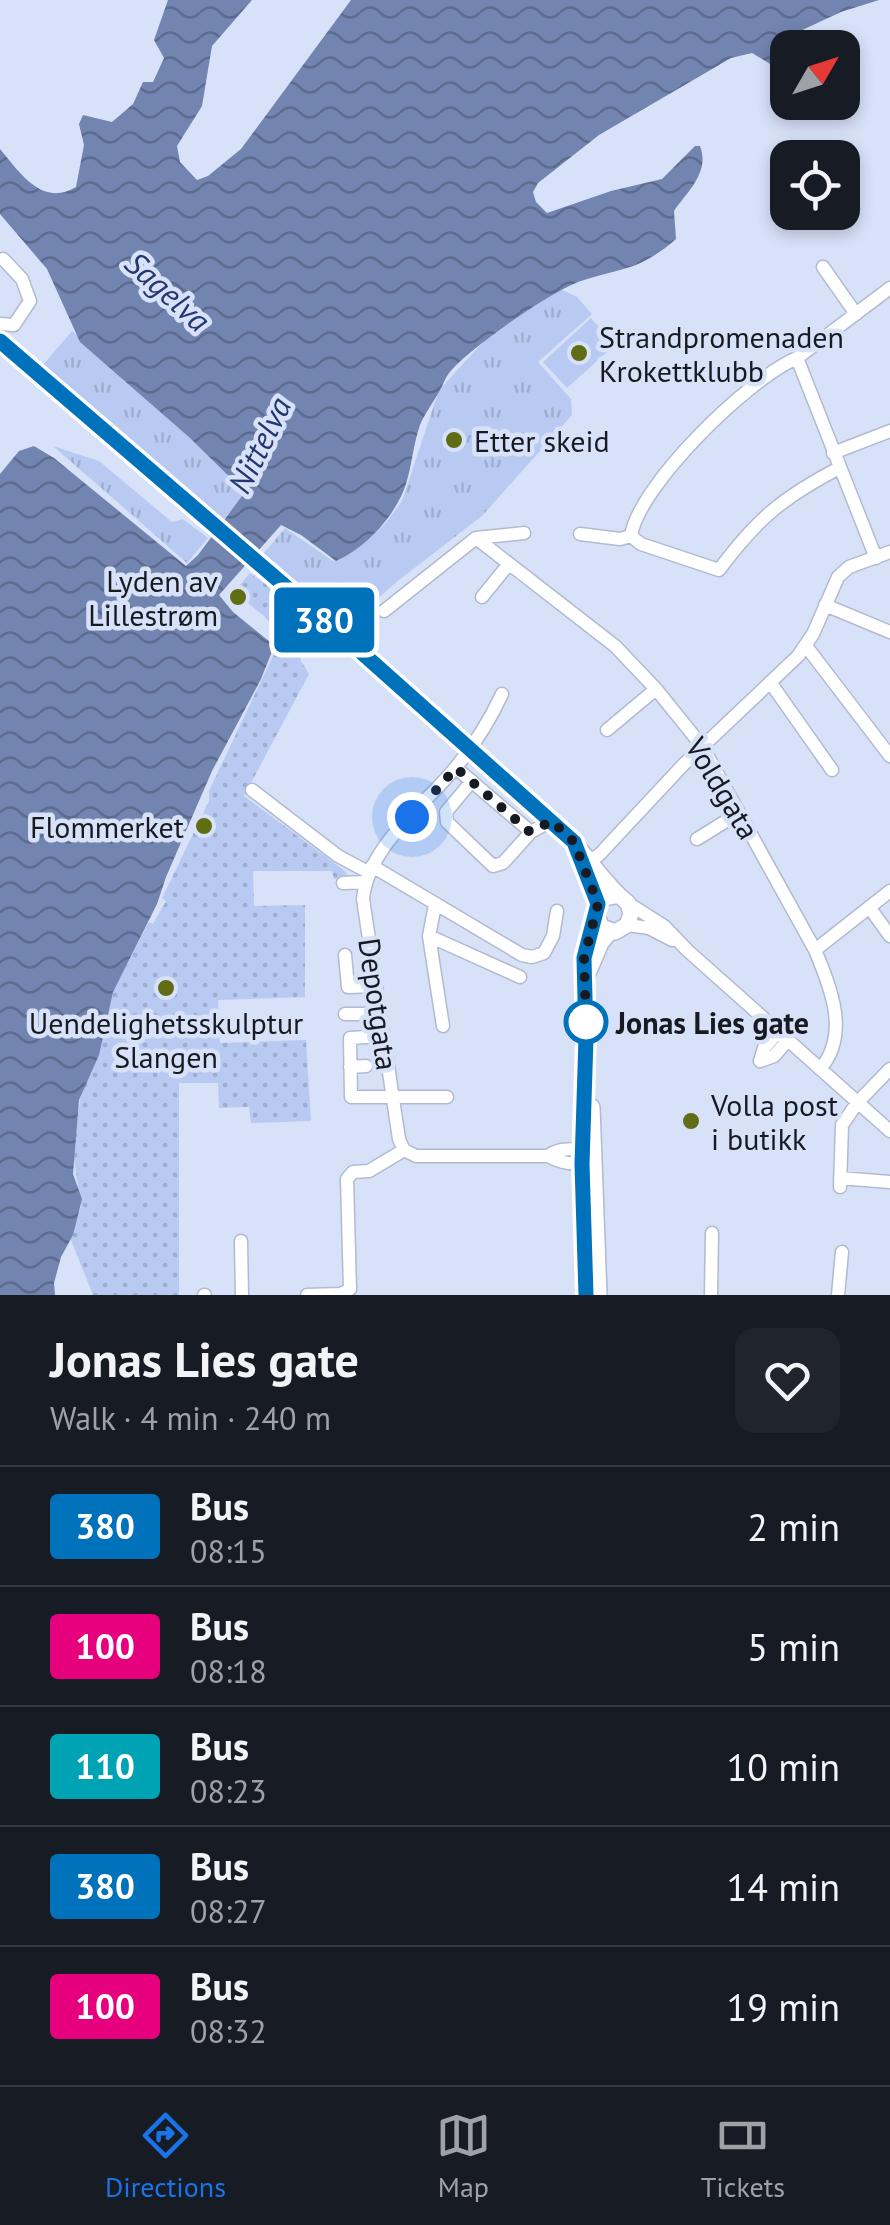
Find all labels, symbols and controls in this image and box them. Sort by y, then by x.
north arrow [770,30,860,120]
map controls [770,30,860,230]
button: locate [770,140,860,230]
water label: Sagelva [117,242,220,341]
place label: Strandpromenaden Krokettklubb [599,317,844,390]
marker: Strandpromenaden Krokettklubb [568,342,590,364]
water label: Nittelva [218,390,300,500]
place label: Etter skeid [474,421,610,460]
marker: Etter skeid [443,429,465,451]
place label: Lyden av Lillestrøm [88,561,219,634]
marker: Lyden av Lillestrøm [227,586,249,608]
line badge: 380 [266,588,382,652]
text: 380 [294,597,354,643]
street label: Voldgata [677,729,769,846]
your location [387,792,437,842]
place label: Flommerket [30,807,184,846]
marker: Flommerket [193,815,215,837]
street label: Depotgata [350,935,408,1073]
marker: Uendelighetsskulptur Slangen [155,977,177,999]
marker: Jonas Lies gate [565,1001,607,1043]
place label: Uendelighetsskulptur Slangen [29,1003,303,1076]
place label: Jonas Lies gate [615,1003,809,1042]
place label: Volla post i butikk [710,1085,838,1158]
marker: Volla post i butikk [680,1110,702,1132]
text: Jonas Lies gate [50,1328,359,1390]
button: heart [735,1328,840,1433]
text: Walk · 4 min · 240 m [50,1397,331,1439]
text: Bus [190,1481,249,1530]
text: 2 min [747,1502,840,1551]
text: 380 [75,1503,135,1549]
text: 08:15 [190,1530,267,1572]
text: Bus [190,1601,249,1650]
text: 5 min [747,1622,840,1671]
text: 100 [75,1623,135,1669]
text: 08:18 [190,1650,267,1692]
text: Bus [190,1721,249,1770]
text: 10 min [727,1742,840,1791]
text: 110 [75,1743,135,1789]
text: 08:23 [190,1770,267,1812]
text: Bus [190,1841,249,1890]
text: 14 min [727,1862,840,1911]
text: 380 [75,1863,135,1909]
text: 08:27 [190,1890,267,1932]
text: Bus [190,1961,249,2010]
text: 19 min [727,1982,840,2031]
text: 100 [75,1983,135,2029]
text: 08:32 [190,2010,267,2052]
tab: Directions [105,2108,226,2205]
tab: Map [436,2108,491,2205]
tab: Tickets [701,2108,785,2205]

